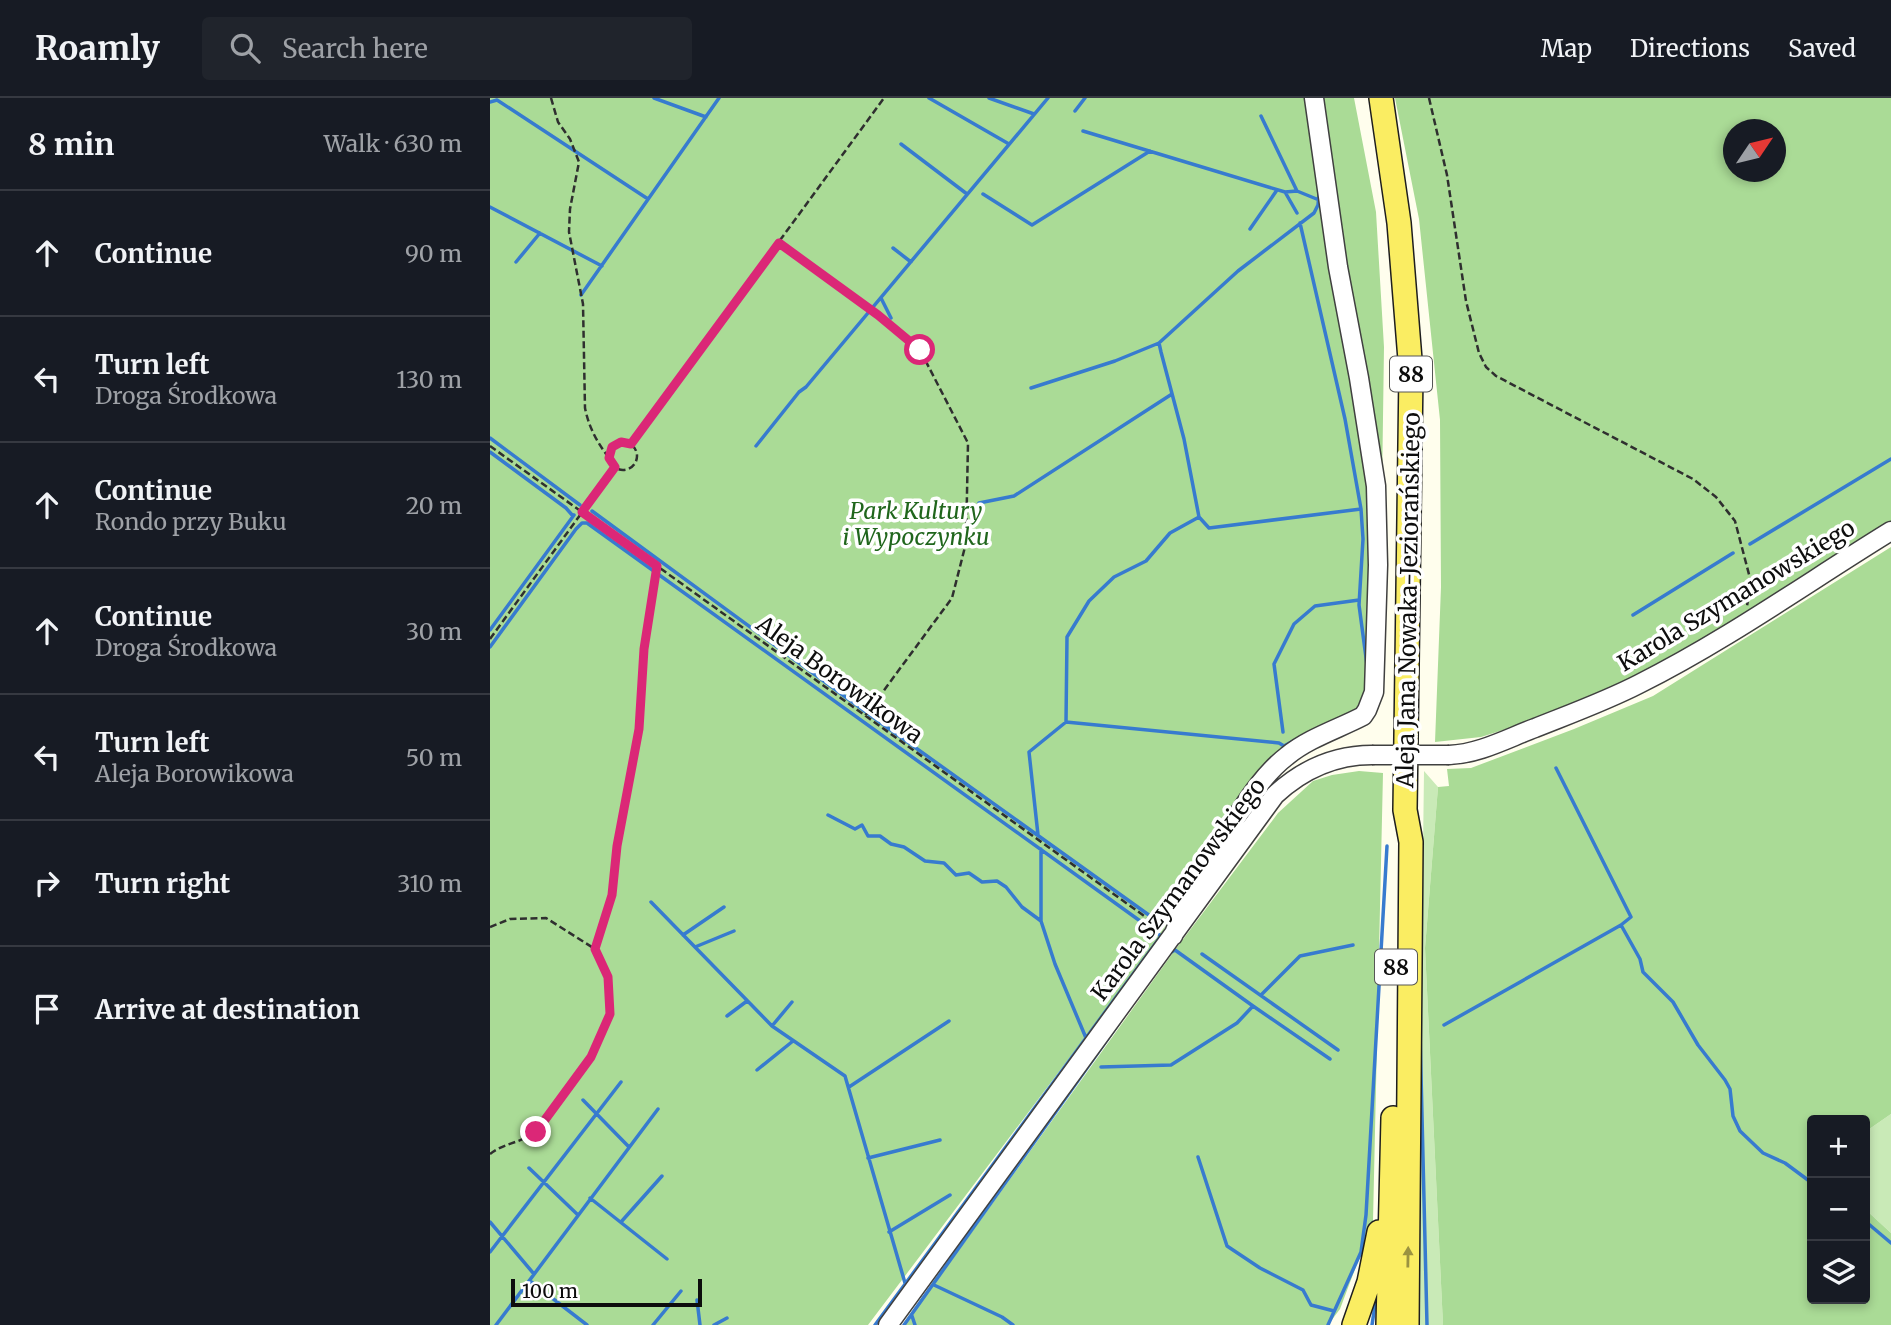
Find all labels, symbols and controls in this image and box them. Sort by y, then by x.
search box [202,17,692,80]
text: Roamly [35,28,160,69]
icon: search [226,29,264,67]
text: Search here [282,32,428,65]
text: Map [1541,33,1592,64]
text: Directions [1630,33,1750,64]
text: Saved [1788,33,1856,64]
north arrow [1723,119,1786,182]
text: 8 min [28,125,114,163]
text: Walk · 630 m [324,129,462,158]
icon: ahead [28,234,66,272]
text: Continue [95,237,212,270]
text: 90 m [405,239,462,268]
route start [904,334,935,365]
text: Turn left [95,348,209,381]
road number: 88 [1390,356,1432,392]
icon: left [28,360,66,398]
text: 130 m [396,365,462,394]
text: Droga Środkowa [95,381,277,410]
street label: Aleja Jana Nowaka-Jeziorańskiego [1390,412,1426,789]
text: Continue [95,474,212,507]
icon: ahead [28,486,66,524]
text: 20 m [406,491,462,520]
park label: Park Kultury i Wypoczynku [843,496,989,551]
text: Rondo przy Buku [95,507,287,536]
street label: Karola Szymanowskiego [1612,513,1860,677]
text: Continue [95,600,212,633]
street label: Aleja Borowikowa [750,608,929,749]
icon: ahead [28,612,66,650]
text: 30 m [406,617,462,646]
text: Droga Środkowa [95,633,277,662]
text: Turn left [95,726,209,759]
icon: left [28,738,66,776]
text: 50 m [406,743,462,772]
text: Aleja Borowikowa [95,759,294,788]
street label: Karola Szymanowskiego [1085,772,1271,1006]
icon: right [28,864,66,902]
text: Turn right [95,867,230,900]
text: 310 m [397,869,462,898]
road number: 88 [1375,950,1417,984]
icon: arrive [28,990,66,1028]
text: Arrive at destination [95,993,360,1026]
map controls [1807,1115,1870,1304]
button: + [1807,1115,1870,1178]
route end [520,1116,551,1147]
button: − [1807,1178,1870,1241]
button: layers [1807,1241,1870,1304]
one-way arrow [1403,1246,1414,1268]
scale bar [511,1276,702,1308]
text: 100 m [522,1279,578,1303]

